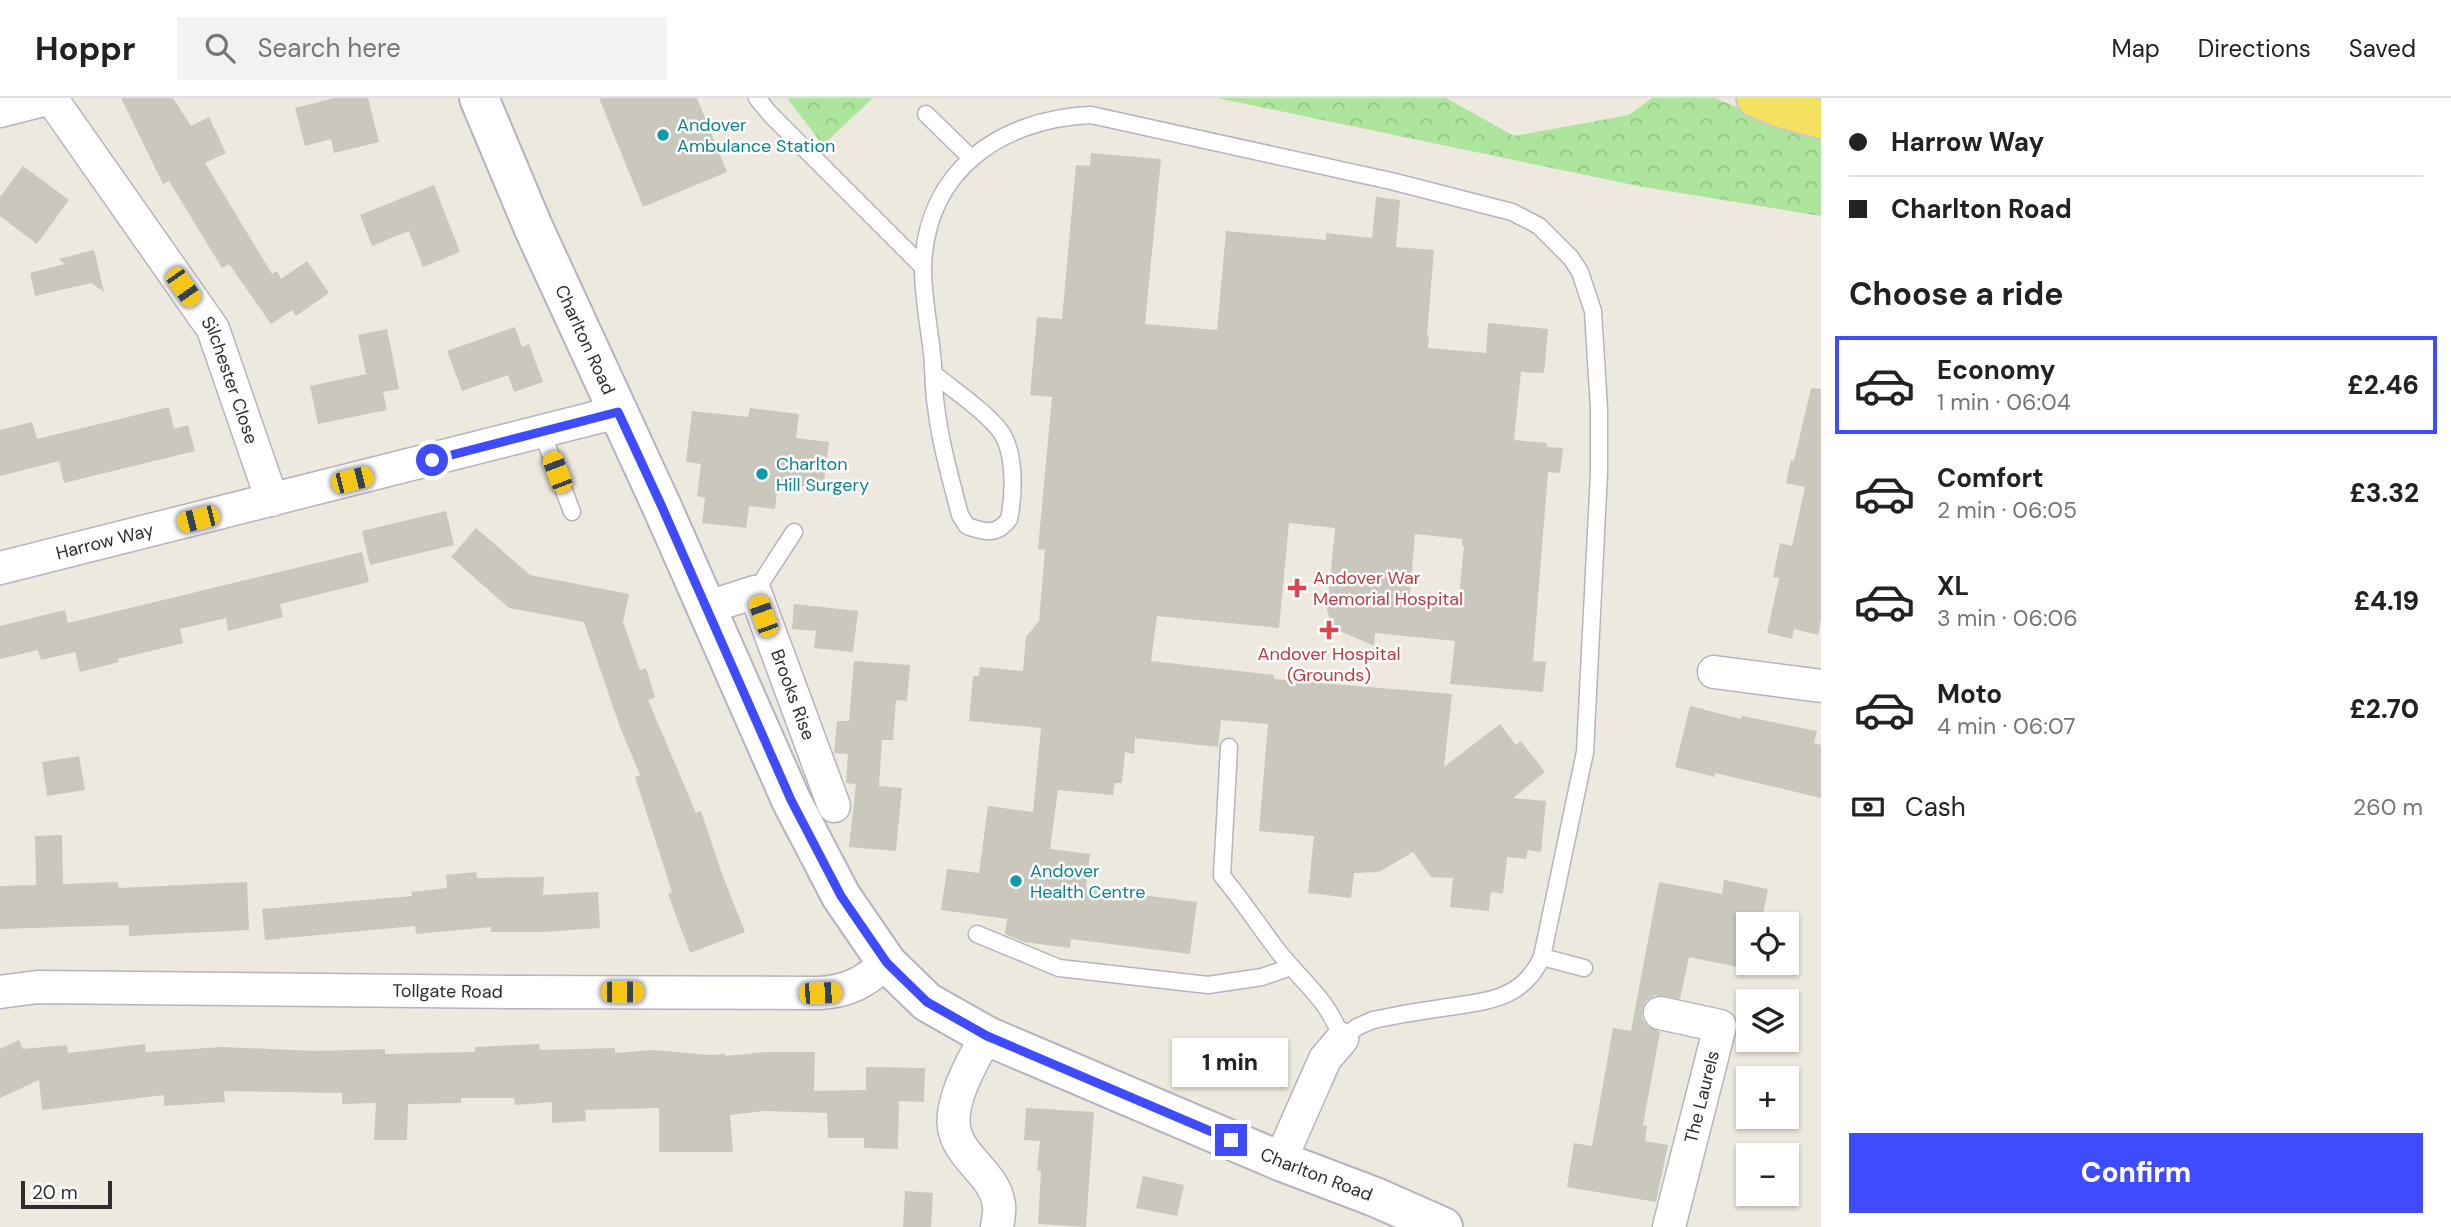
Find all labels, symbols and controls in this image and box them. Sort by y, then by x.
search box [177,17,667,80]
text: Hoppr [35,27,135,70]
icon: search [201,29,239,67]
text: Search here [257,31,401,65]
text: Map [2112,33,2160,64]
text: Directions [2198,33,2311,64]
text: Saved [2349,33,2416,64]
place label: Andover Ambulance Station [677,113,835,158]
text: Harrow Way [1891,125,2044,159]
marker: Andover Ambulance Station [655,127,671,143]
text: Charlton Road [1891,192,2072,226]
car [163,264,204,310]
text: Choose a ride [1849,273,2064,315]
street label: Charlton Road [549,281,621,399]
street label: Silchester Close [196,311,264,447]
text: Economy [1937,353,2055,387]
icon: car [1853,354,1916,417]
text: £2.46 [2347,368,2419,402]
text: 1 min · 06:04 [1937,387,2071,417]
route start [416,444,448,476]
car [540,449,575,495]
place label: Charlton Hill Surgery [776,452,869,497]
text: Comfort [1937,461,2043,495]
icon: car [1853,462,1916,525]
car [330,465,375,495]
marker: Charlton Hill Surgery [754,466,770,482]
text: £3.32 [2349,476,2419,510]
text: 2 min · 06:05 [1937,495,2077,525]
car [176,504,221,534]
street label: Harrow Way [53,518,156,565]
place label: Andover War Memorial Hospital [1313,566,1463,611]
text: XL [1937,569,1969,603]
icon: car [1853,570,1916,633]
marker: Andover War Memorial Hospital [1287,578,1307,598]
text: £4.19 [2354,584,2419,618]
car [746,593,781,639]
text: 3 min · 06:06 [1937,603,2078,633]
marker: Andover Hospital (Grounds) [1319,620,1339,640]
place label: Andover Hospital (Grounds) [1258,642,1400,687]
street label: Brooks Rise [765,646,821,744]
text: Moto [1937,677,2002,711]
icon: car [1853,678,1916,741]
text: £2.70 [2349,692,2419,726]
text: 4 min · 06:07 [1937,711,2076,741]
icon: cash [1849,788,1887,826]
text: Cash [1905,790,1966,824]
text: 260 m [2353,792,2423,822]
place label: Andover Health Centre [1030,859,1146,904]
marker: Andover Health Centre [1008,873,1024,889]
map controls [1736,912,1799,1206]
button: locate [1736,912,1799,975]
street label: Tollgate Road [392,979,503,1004]
car [602,982,644,1003]
car [799,982,842,1004]
button: layers [1736,989,1799,1052]
callout: 1 min [1173,1038,1289,1088]
text: 1 min [1202,1047,1258,1077]
street label: The Laurels [1679,1048,1725,1146]
button: + [1736,1066,1799,1129]
route end [1215,1124,1247,1156]
button: Confirm [1849,1133,2423,1213]
street label: Charlton Road [1257,1142,1376,1207]
button: − [1736,1143,1799,1206]
scale bar [21,1178,112,1210]
text: 20 m [32,1180,78,1205]

